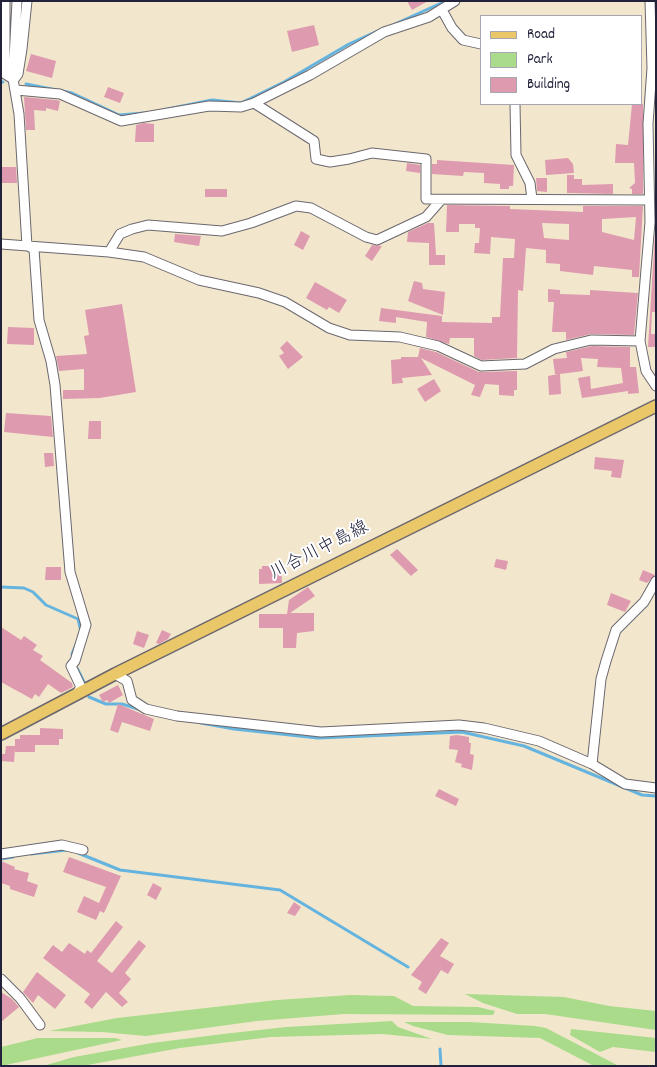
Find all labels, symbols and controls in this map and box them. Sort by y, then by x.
legend [480,15,642,105]
text: Road [527,24,555,46]
text: Park [527,49,553,71]
text: Building [527,74,570,96]
street label: 川合川中島線 [267,518,373,586]

